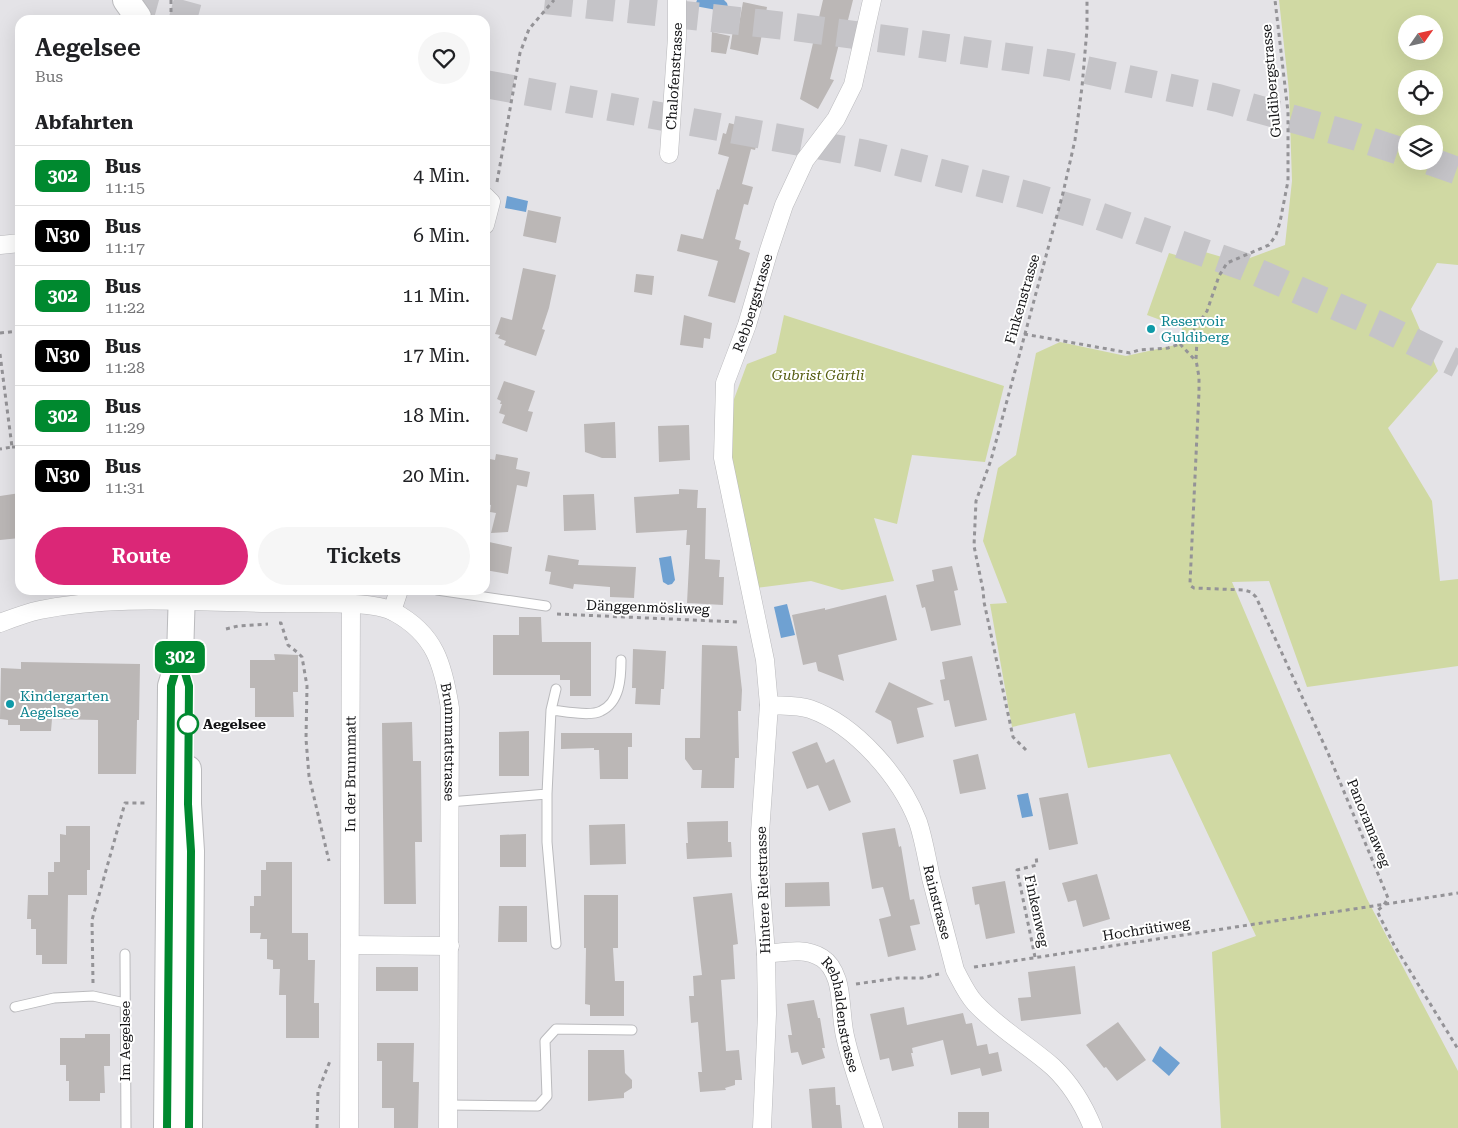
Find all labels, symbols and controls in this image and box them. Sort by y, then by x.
north arrow [1398,15,1442,60]
map controls [1398,15,1443,170]
street label: Chalofenstrasse [663,22,685,130]
street label: Guldibergstrasse [1258,23,1284,138]
button: heart [418,32,470,84]
text: Aegelsee [35,34,141,62]
text: Bus [35,67,63,86]
button: locate [1398,70,1443,115]
text: Abfahrten [35,111,133,134]
button: layers [1398,125,1443,170]
text: Bus [105,155,141,178]
text: 4 Min. [413,164,470,187]
text: 302 [47,165,78,186]
text: 11:15 [105,178,145,197]
text: Bus [105,215,141,238]
text: 6 Min. [413,224,470,247]
text: N30 [45,225,80,246]
text: 11:17 [105,238,145,257]
street label: Rebbergstrasse [729,252,776,354]
street label: Finkenstrasse [1002,252,1043,346]
text: Bus [105,275,141,298]
text: 11 Min. [403,284,470,307]
text: 302 [47,285,78,306]
text: 11:22 [105,298,145,317]
place label: Reservoir Guldiberg [1161,313,1229,345]
marker: Reservoir Guldiberg [1145,323,1157,335]
text: Bus [105,335,141,358]
text: 17 Min. [403,344,470,367]
text: N30 [45,345,80,366]
text: 11:28 [105,358,145,377]
park label: Gubrist Gärtli [772,367,864,383]
text: Bus [105,395,141,418]
text: 18 Min. [403,404,470,427]
text: 302 [47,405,78,426]
text: 11:29 [105,418,145,437]
text: Bus [105,455,141,478]
text: 20 Min. [403,464,470,487]
text: N30 [45,465,80,486]
text: 11:31 [105,478,145,497]
button: Route [35,527,248,585]
button: Tickets [258,527,470,585]
street label: Dänggenmösliweg [586,597,710,617]
line badge: 302 [151,641,209,673]
text: 302 [165,646,195,667]
street label: Brunnmattstrasse [438,681,458,802]
place label: Kindergarten Aegelsee [20,688,109,720]
marker: Kindergarten Aegelsee [4,698,16,710]
marker: Aegelsee [177,713,199,735]
place label: Aegelsee [203,716,266,732]
street label: In der Brunnmatt [342,716,359,832]
street label: Panoramaweg [1344,776,1394,870]
street label: Hintere Rietstrasse [753,826,773,954]
street label: Rainstrasse [920,863,955,941]
street label: Finkenweg [1022,873,1052,949]
street label: Hochrütiweg [1101,914,1191,944]
street label: Rebhaldenstrasse [818,953,863,1075]
street label: Im Aegelsee [117,1000,133,1081]

